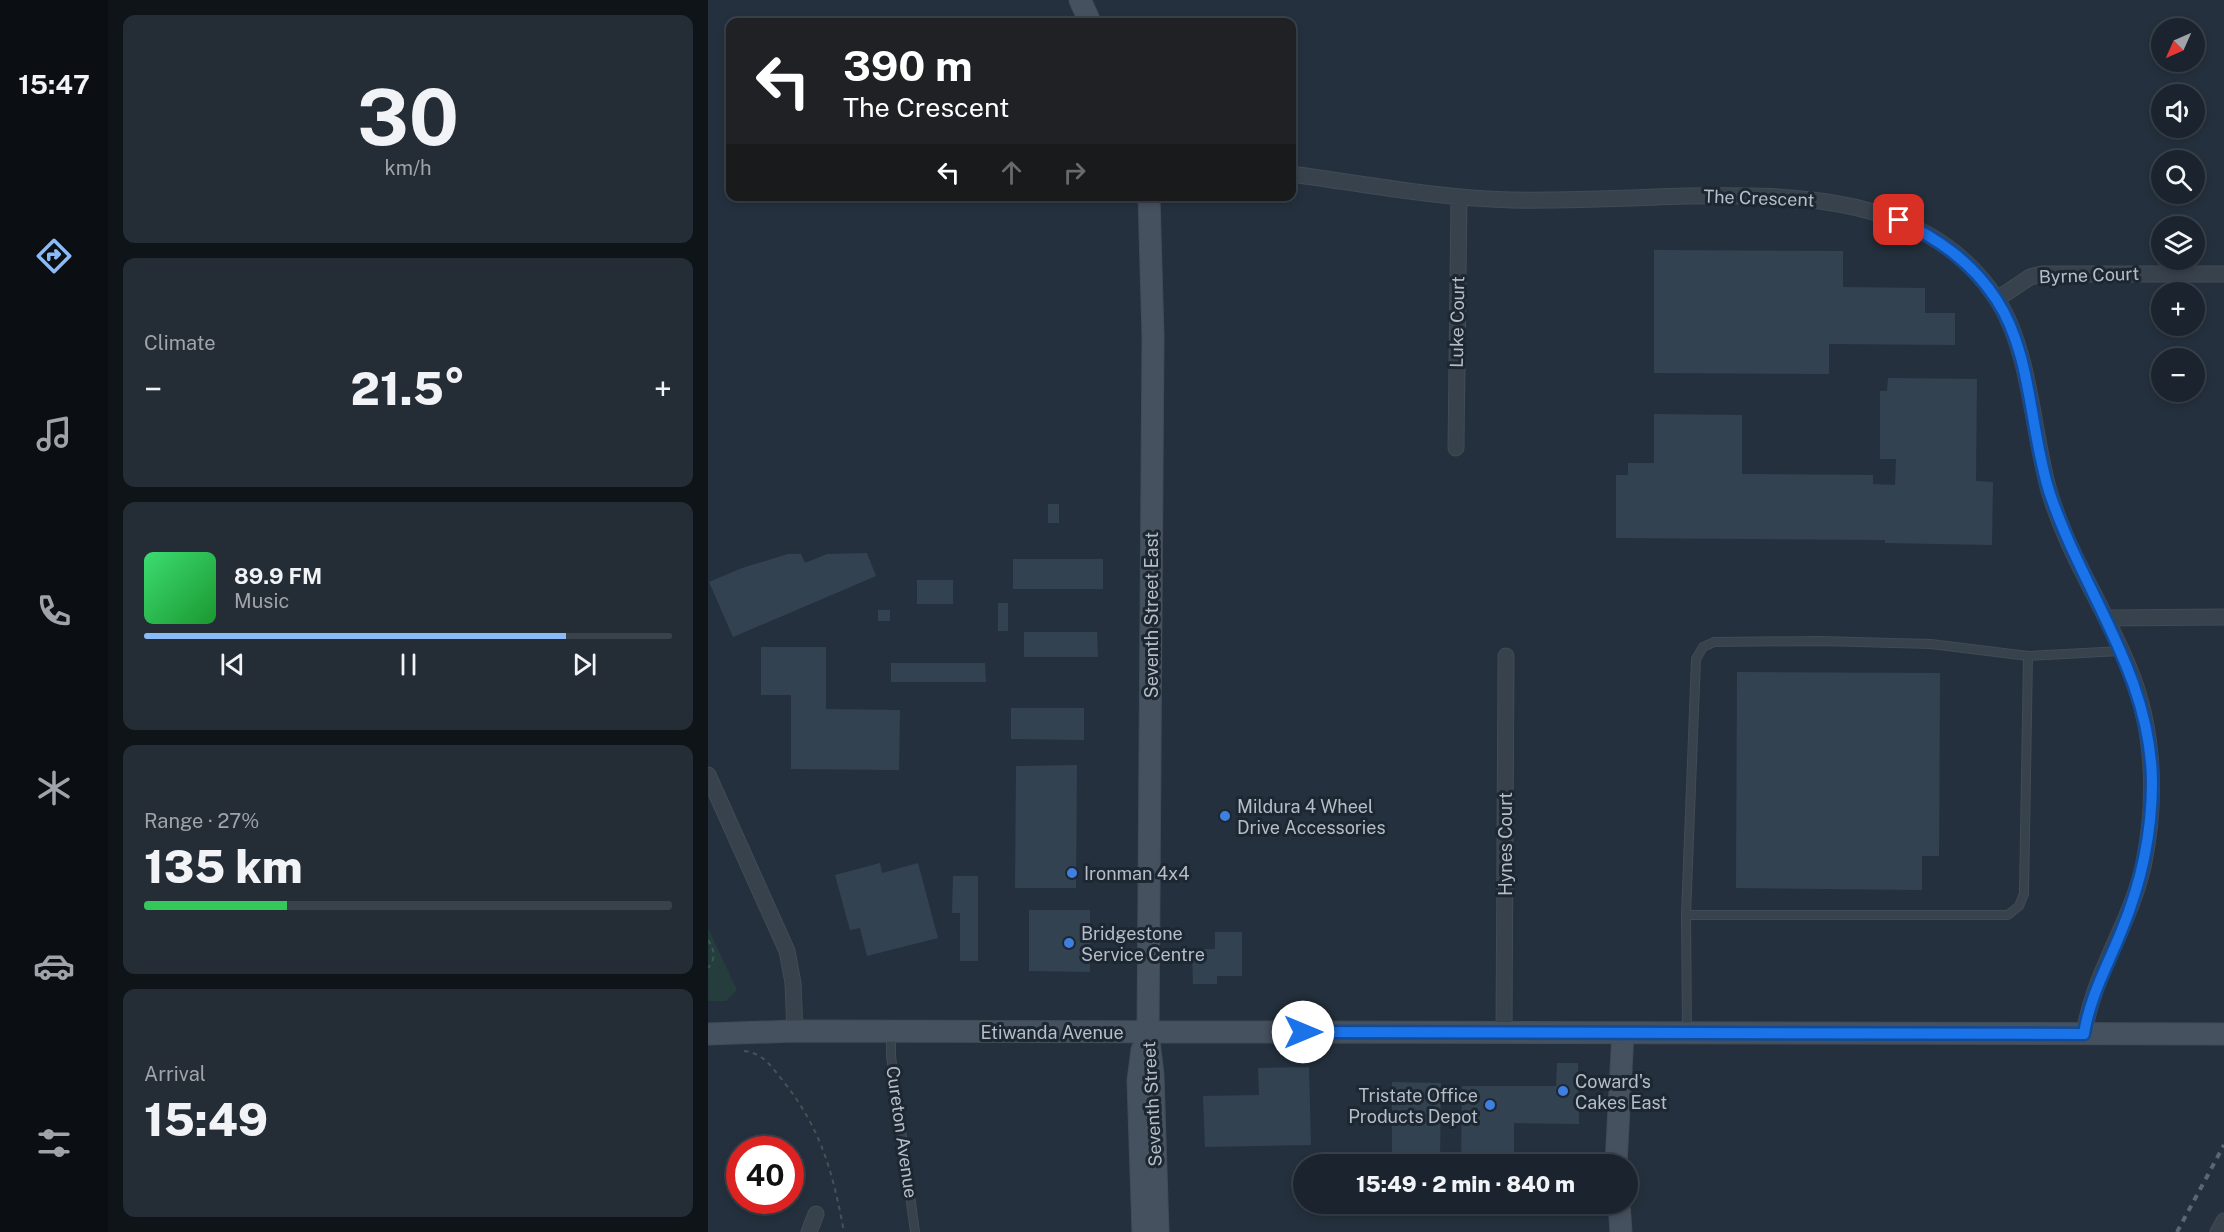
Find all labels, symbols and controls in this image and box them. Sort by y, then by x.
north arrow [2151,18,2205,72]
map controls [2151,18,2205,402]
text: 390 m [843,41,973,90]
icon: left [744,42,822,120]
text: 15:47 [18,68,90,100]
text: 30 [357,71,459,163]
button: sound [2151,84,2205,138]
text: The Crescent [843,91,1009,123]
button: search [2151,150,2205,204]
text: km/h [384,156,432,180]
icon: left [932,156,965,189]
icon: ahead [995,156,1028,189]
icon: right [1058,156,1091,189]
street label: The Crescent [1703,186,1815,210]
pin [1873,194,1924,245]
icon: arrive [1882,203,1915,236]
button: layers [2151,216,2205,270]
icon: directions [33,235,75,277]
street label: Byrne Court [2038,263,2140,287]
street label: Luke Court [1446,276,1468,368]
button: + [2151,282,2205,336]
text: Climate [144,331,216,355]
button: − [2151,348,2205,402]
text: 21.5° [351,362,465,415]
text: − [144,370,162,408]
text: + [654,370,672,408]
icon: music [33,413,75,455]
street label: Seventh Street East [1141,532,1162,698]
text: 89.9 FM [234,563,322,589]
text: Music [234,589,289,613]
icon: phone [33,590,75,632]
icon: previous [216,648,249,681]
icon: pause [392,648,425,681]
icon: next [568,648,601,681]
icon: climate [33,767,75,809]
street label: Hynes Court [1495,792,1516,896]
place label: Mildura 4 Wheel Drive Accessories [1237,796,1386,838]
text: Range · 27% [144,809,259,833]
marker: Mildura 4 Wheel Drive Accessories [1218,809,1232,823]
text: 135 km [144,840,303,893]
place label: Ironman 4x4 [1084,863,1190,884]
marker: Ironman 4x4 [1065,866,1079,880]
place label: Bridgestone Service Centre [1081,923,1205,965]
marker: Bridgestone Service Centre [1062,936,1076,950]
icon: car [33,945,75,987]
position arrow [1271,1000,1335,1064]
street label: Etiwanda Avenue [980,1022,1124,1043]
street label: Seventh Street [1138,1041,1166,1167]
text: Arrival [144,1062,206,1086]
street label: Cureton Avenue [882,1065,922,1199]
place label: Coward's Cakes East [1575,1071,1667,1113]
marker: Coward's Cakes East [1556,1084,1570,1098]
place label: Tristate Office Products Depot [1348,1085,1478,1127]
text: 15:49 [144,1093,268,1146]
marker: Tristate Office Products Depot [1483,1098,1497,1112]
icon: filters [33,1122,75,1164]
speed limit sign: 40 [726,1136,804,1214]
text: 15:49 · 2 min · 840 m [1356,1171,1575,1197]

